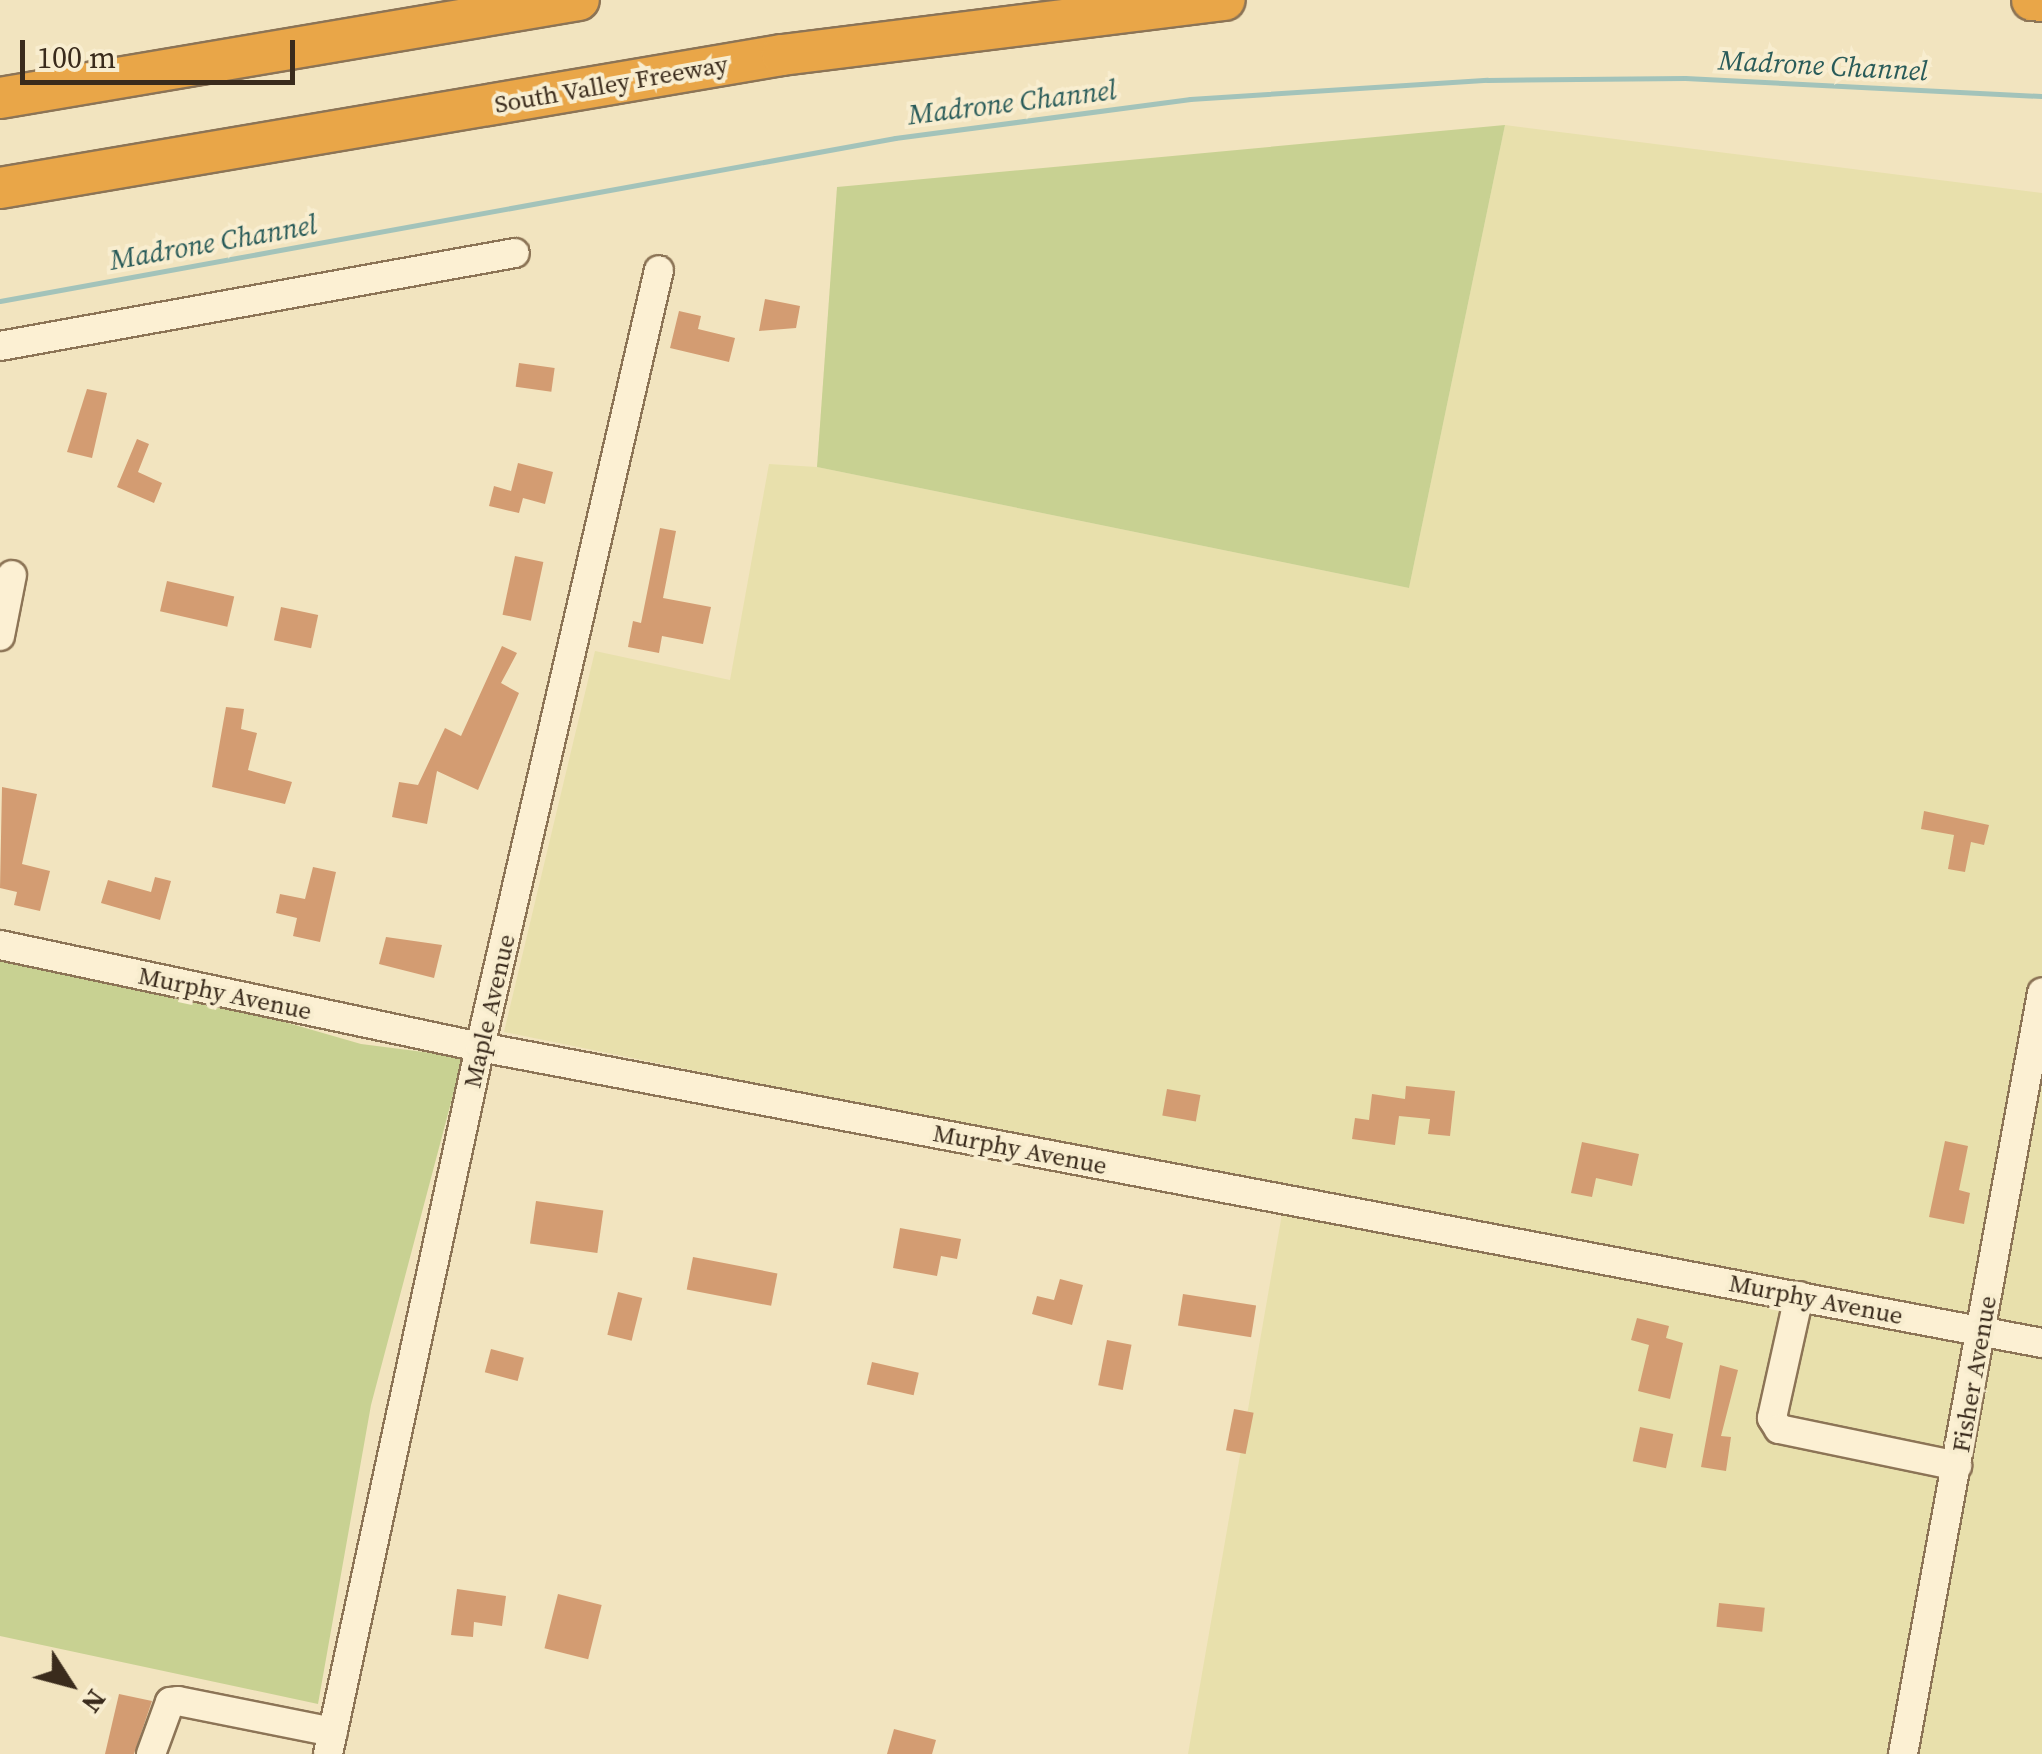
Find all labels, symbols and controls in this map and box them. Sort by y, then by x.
scale bar [25,20,300,82]
text: 100 m [37,37,116,78]
water label: Madrone Channel [1718,43,1928,87]
street label: South Valley Freeway [492,49,730,119]
water label: Madrone Channel [906,73,1118,131]
water label: Madrone Channel [107,207,319,277]
street label: Maple Avenue [457,931,521,1091]
street label: Murphy Avenue [136,960,314,1026]
street label: Murphy Avenue [931,1117,1109,1181]
street label: Murphy Avenue [1727,1267,1905,1331]
street label: Fisher Avenue [1945,1293,2003,1455]
north arrow [20,1634,120,1734]
text: N [73,1682,116,1721]

